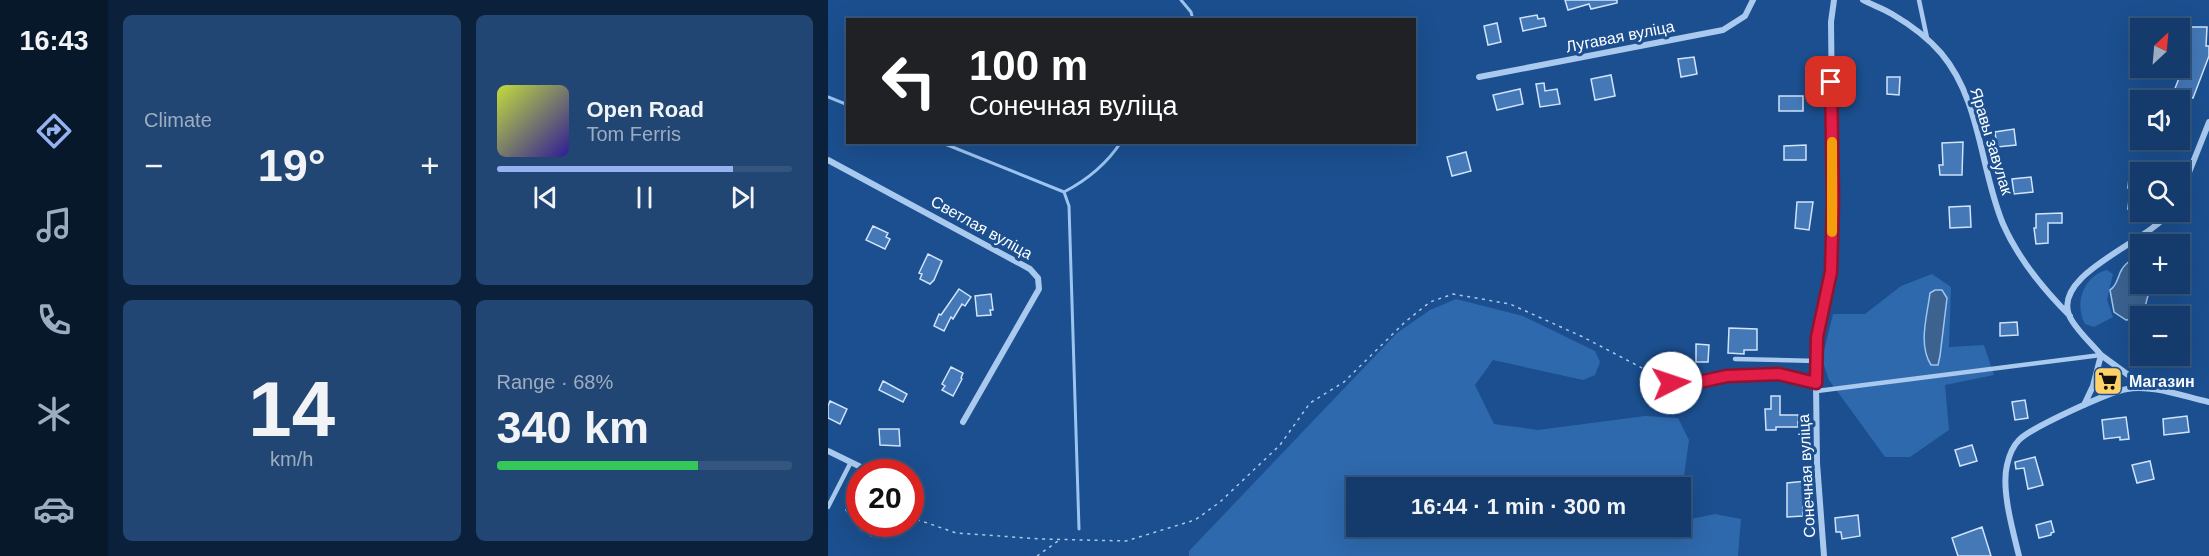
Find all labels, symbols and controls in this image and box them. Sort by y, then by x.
street label: Лугавая вуліца [1564,18,1676,55]
north arrow [2130,18,2190,78]
map controls [2130,18,2190,366]
text: 16:43 [19,26,89,56]
icon: left [870,42,948,120]
text: 100 m [969,42,1088,89]
pin [1805,56,1856,107]
icon: arrive [1814,65,1847,98]
street label: Яравы завулак [1967,86,2016,198]
button: sound [2130,90,2190,150]
text: Сонечная вуліца [969,91,1178,121]
text: Open Road [587,97,704,122]
text: Climate [144,109,212,131]
icon: directions [33,110,75,152]
text: Tom Ferris [587,123,681,145]
text: 19° [258,140,326,191]
text: − [144,147,163,184]
text: + [420,147,440,184]
button: search [2130,162,2190,222]
icon: previous [529,181,562,214]
icon: pause [628,181,661,214]
icon: next [726,181,759,214]
street label: Светлая вуліца [928,193,1036,262]
icon: music [33,204,75,246]
button: + [2130,234,2190,294]
icon: phone [33,299,75,341]
button: − [2130,306,2190,366]
position arrow [1639,351,1703,415]
text: 14 [248,365,335,453]
supermarket icon: Магазин [2092,365,2124,397]
text: Range · 68% [497,371,613,393]
place label: Магазин [2129,373,2195,390]
icon: climate [33,393,75,435]
text: 340 km [497,402,649,453]
street label: Сонечная вуліца [1795,414,1818,538]
text: km/h [270,448,313,470]
speed limit sign: 20 [846,459,924,537]
icon: car [33,488,75,530]
text: 16:44 · 1 min · 300 m [1411,494,1626,519]

